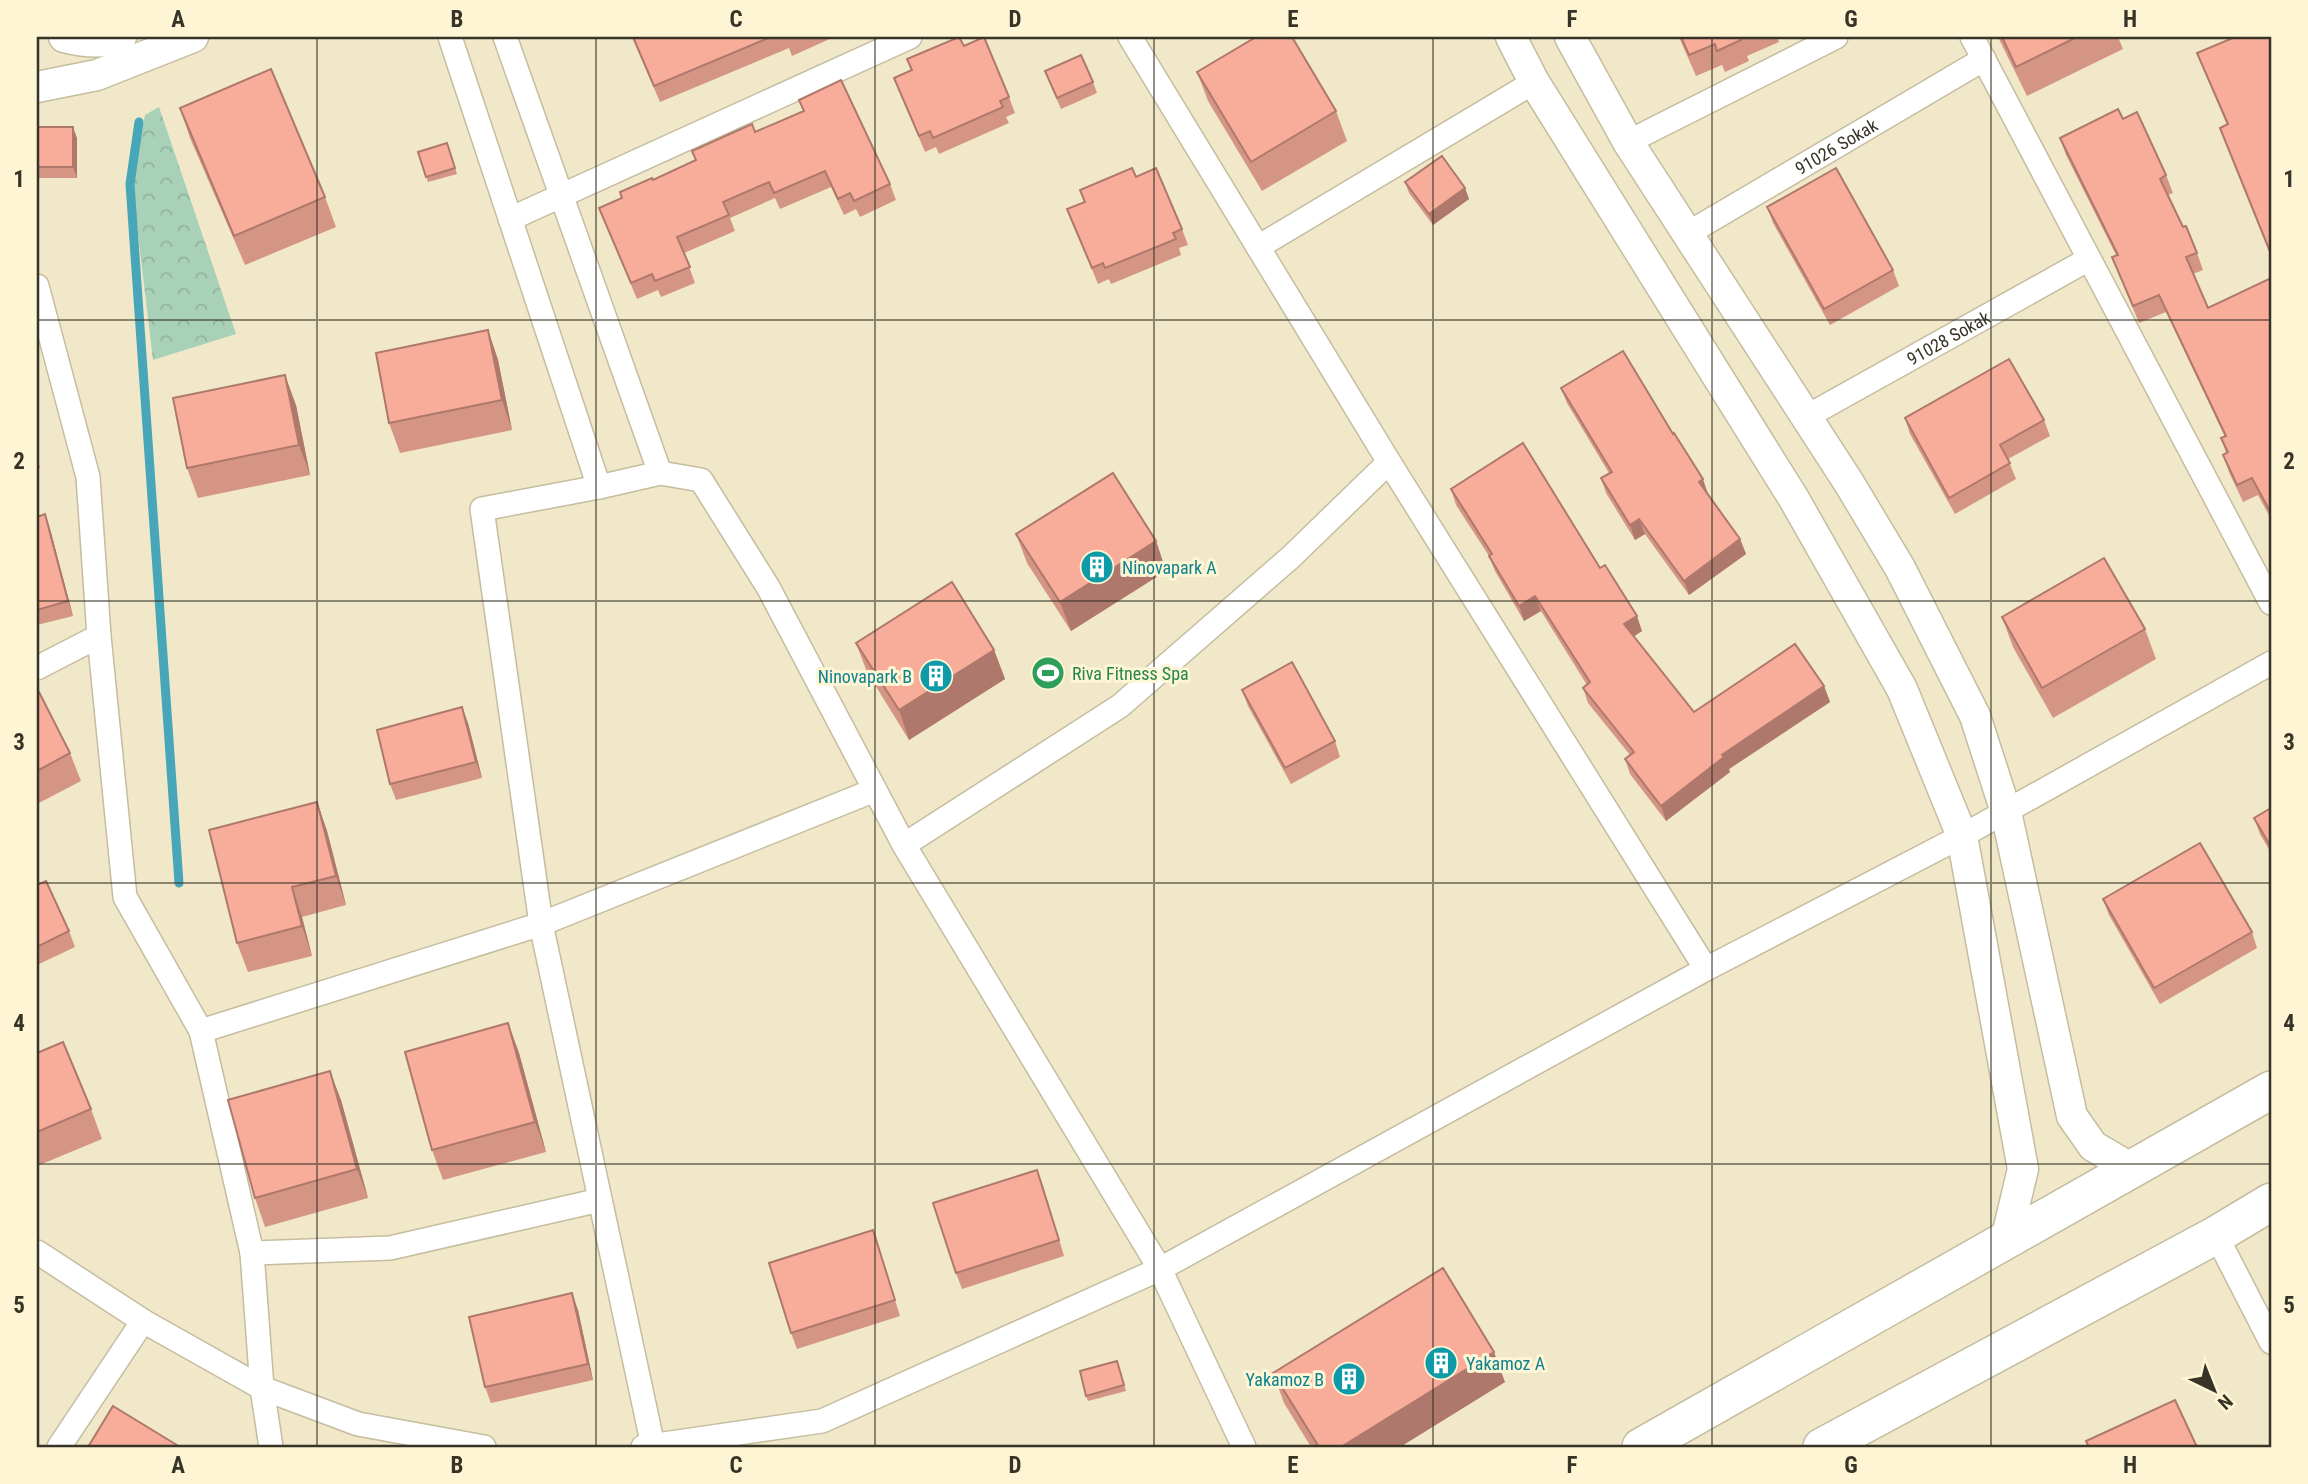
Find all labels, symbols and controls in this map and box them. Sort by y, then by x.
text: A [171,6,185,33]
text: B [451,6,463,33]
text: C [729,6,743,33]
text: D [1009,6,1022,33]
text: E [1287,6,1299,33]
text: F [1567,6,1578,33]
text: G [1844,6,1858,33]
text: H [2123,6,2137,33]
street label: 91026 Sokak [1791,114,1881,179]
text: 1 [13,166,25,193]
text: 1 [2283,166,2295,193]
street label: 91028 Sokak [1903,306,1994,369]
text: 2 [13,448,25,475]
text: 2 [2283,448,2295,475]
building icon: Ninovapark A [1078,548,1116,586]
place label: Ninovapark A [1122,557,1217,578]
sports icon: Riva Fitness Spa [1029,654,1067,692]
building icon: Ninovapark B [917,657,955,695]
place label: Riva Fitness Spa [1072,663,1189,684]
place label: Ninovapark B [818,666,912,687]
text: 3 [13,729,25,756]
text: 3 [2283,729,2295,756]
text: 4 [13,1010,25,1037]
text: 4 [2283,1010,2295,1037]
text: 5 [13,1292,25,1319]
text: 5 [2283,1292,2295,1319]
building icon: Yakamoz A [1422,1344,1460,1382]
place label: Yakamoz A [1466,1353,1546,1374]
north arrow [2178,1354,2248,1424]
building icon: Yakamoz B [1330,1360,1368,1398]
place label: Yakamoz B [1246,1369,1324,1390]
text: N [2213,1390,2237,1414]
text: A [171,1452,185,1479]
text: B [451,1452,463,1479]
text: C [729,1452,743,1479]
text: D [1009,1452,1022,1479]
text: E [1287,1452,1299,1479]
text: F [1567,1452,1578,1479]
text: G [1844,1452,1858,1479]
text: H [2123,1452,2137,1479]

